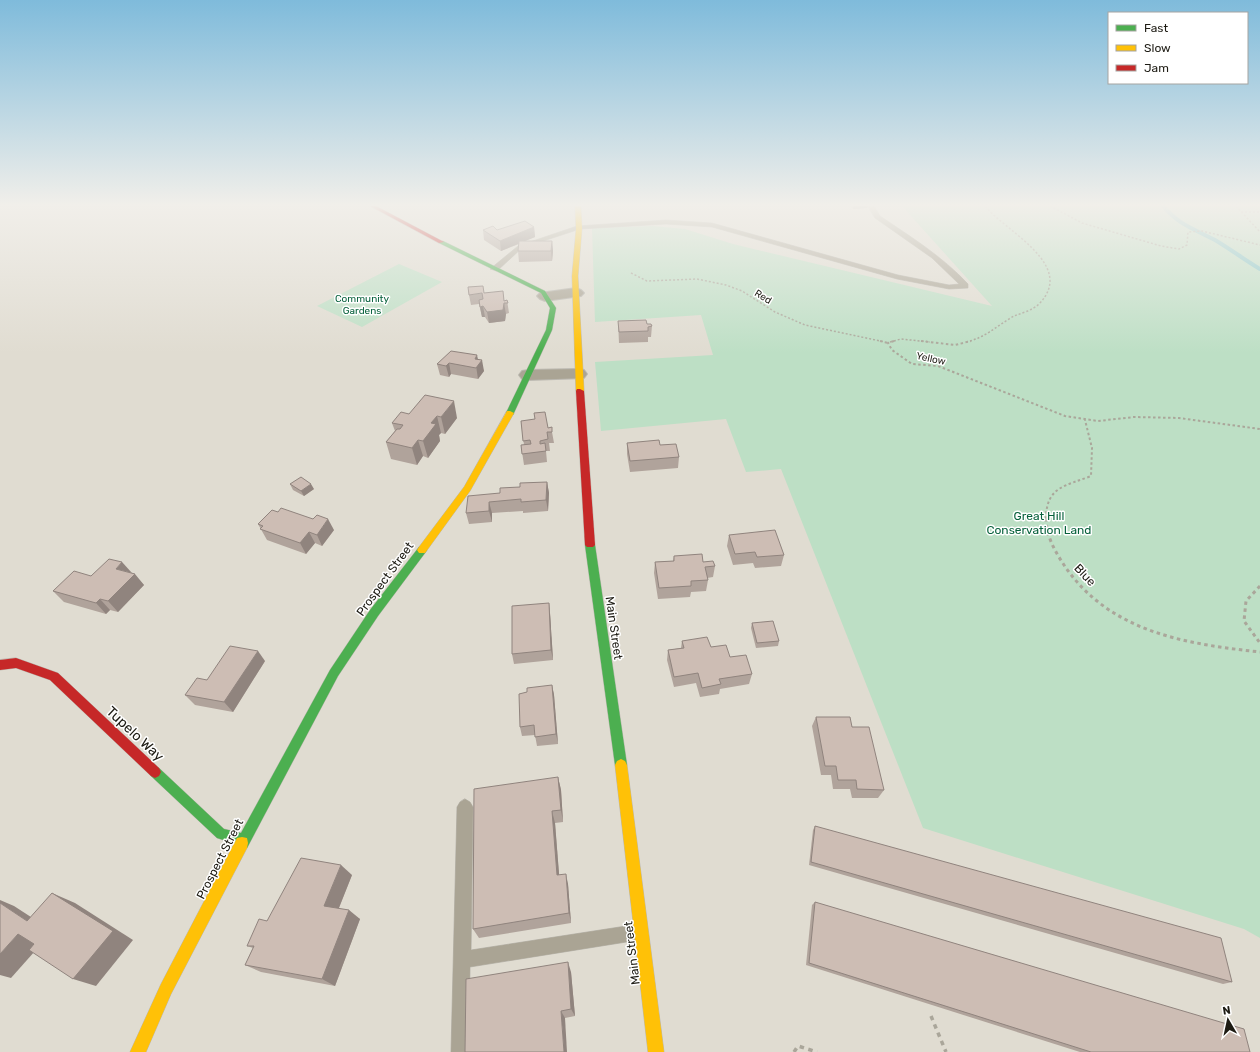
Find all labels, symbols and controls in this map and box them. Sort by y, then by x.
legend [1108,12,1248,84]
text: Fast [1144,21,1168,35]
text: Slow [1144,41,1171,55]
text: Jam [1144,61,1169,75]
street label: Red [752,287,774,307]
park label: Community Gardens [335,293,390,317]
street label: Yellow [915,350,947,368]
park label: Great Hill Conservation Land [986,509,1092,537]
street label: Prospect Street [353,539,417,619]
street label: Blue [1071,561,1099,589]
street label: Main Street [603,595,625,661]
street label: Tupelo Way [103,703,167,765]
street label: Prospect Street [194,816,246,901]
street label: Main Street [621,920,643,986]
north arrow [1208,1000,1248,1040]
text: N [1222,1004,1232,1018]

